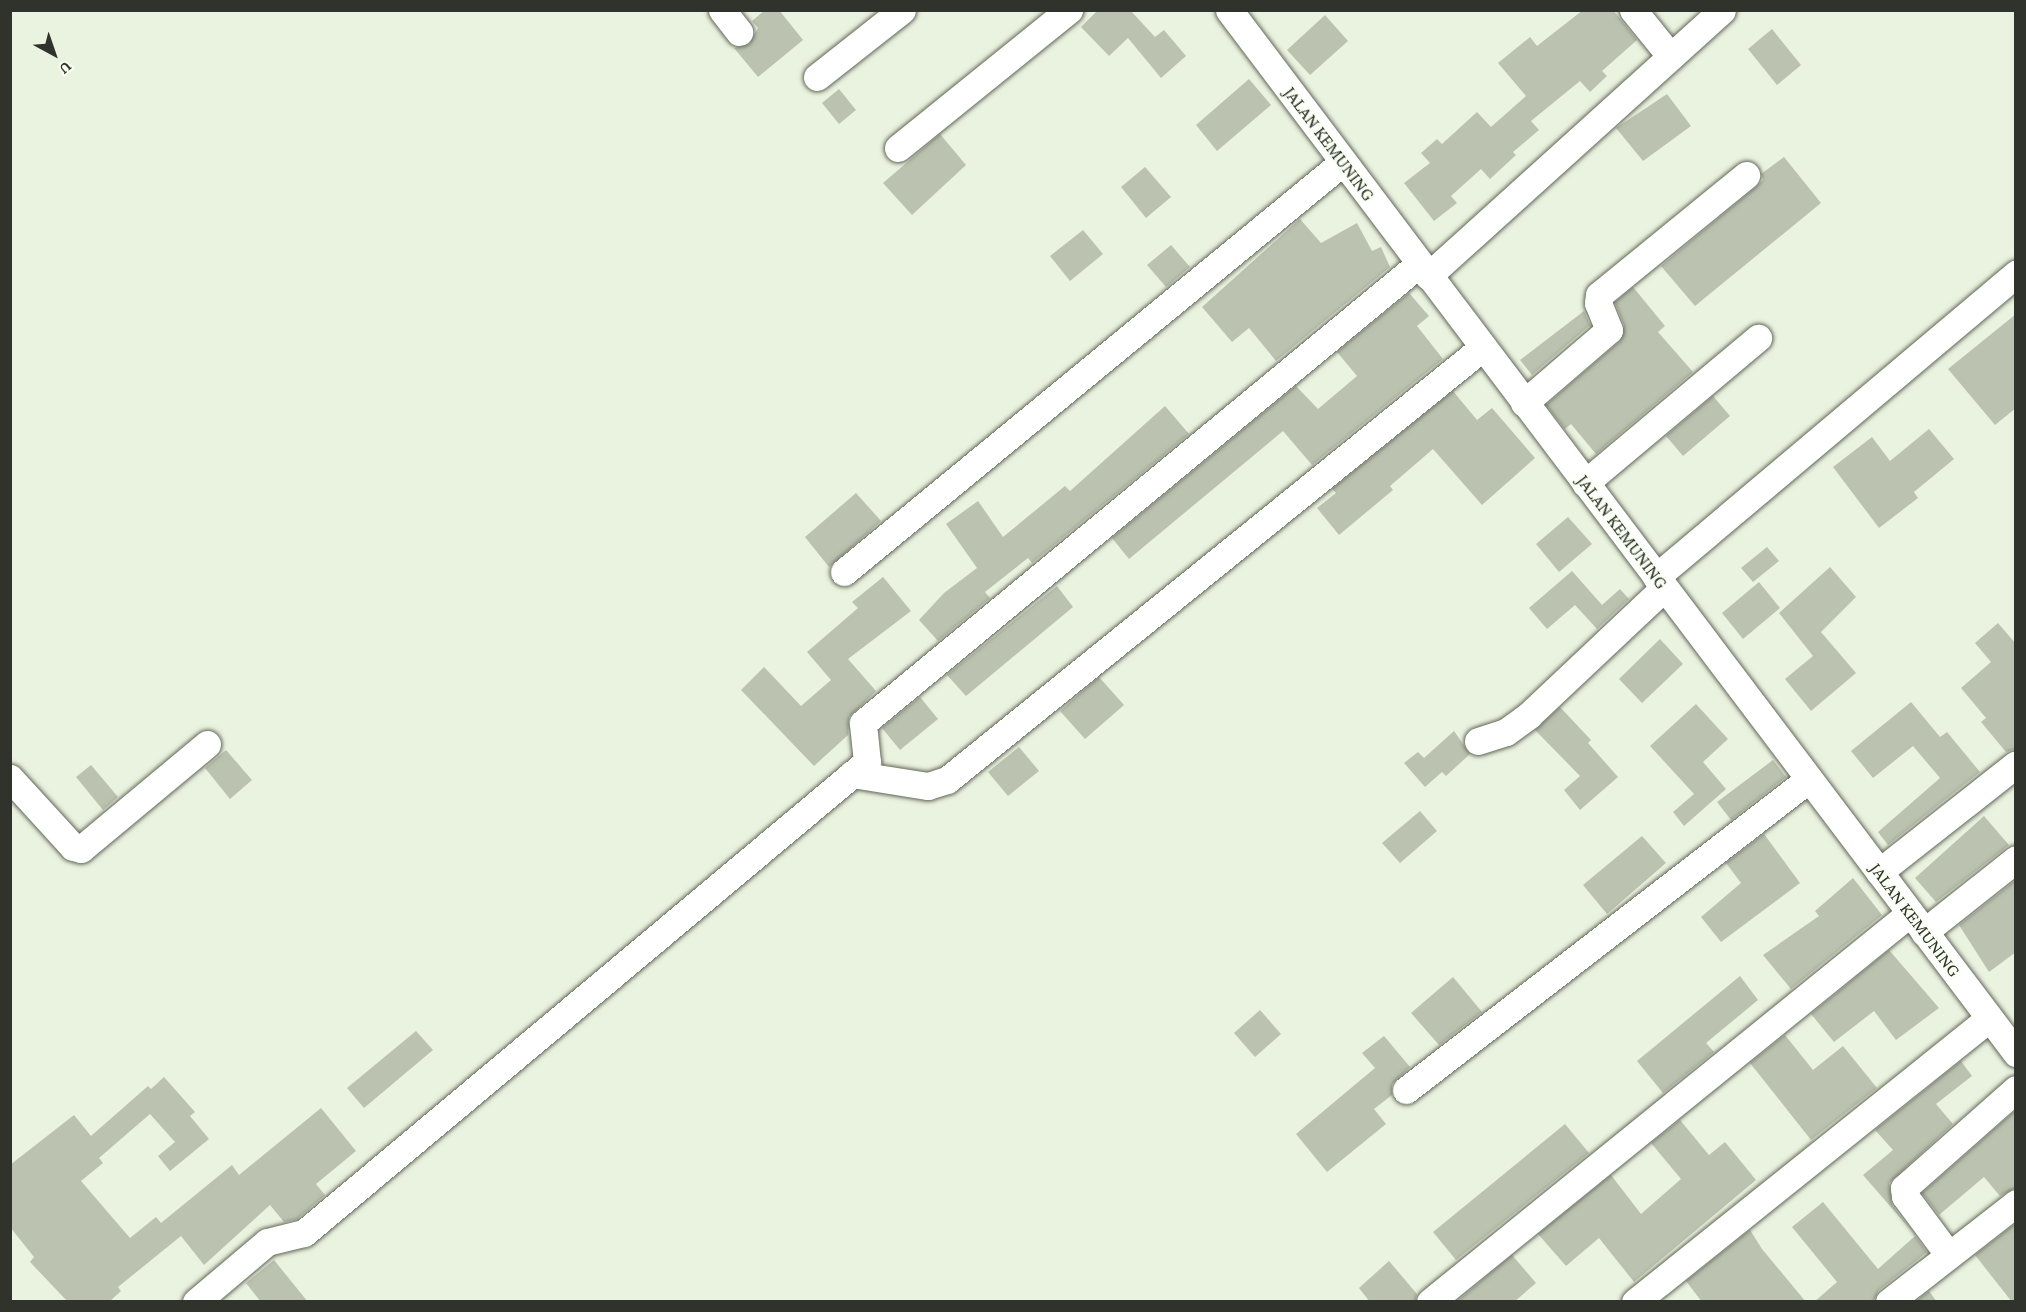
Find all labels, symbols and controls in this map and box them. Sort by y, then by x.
north arrow [24,24,84,84]
text: U [56,58,76,78]
street label: JALAN KEMUNING [1279,83,1379,205]
street label: JALAN KEMUNING [1572,471,1672,593]
street label: JALAN KEMUNING [1865,859,1965,981]

